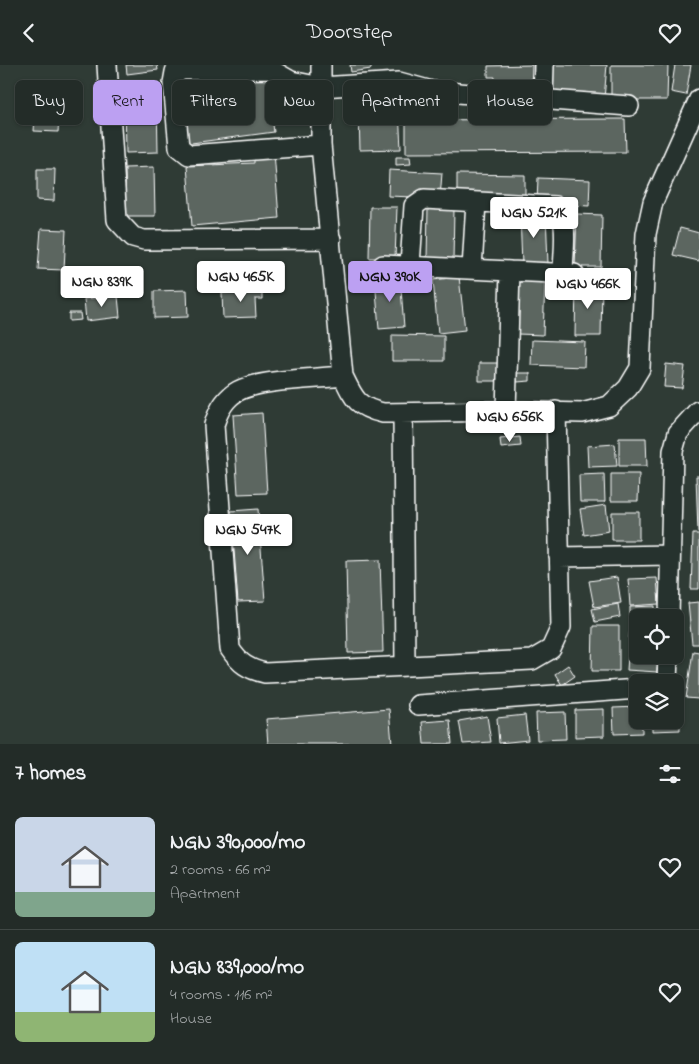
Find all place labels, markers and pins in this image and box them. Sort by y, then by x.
pin: NGN 521K [482,197,586,239]
pin: NGN 465K [189,261,293,303]
pin: NGN 390K [338,261,442,303]
pin: NGN 839K [50,265,154,308]
pin: NGN 466K [536,267,640,310]
pin: NGN 656K [458,401,562,443]
pin: NGN 547K [196,513,300,556]

